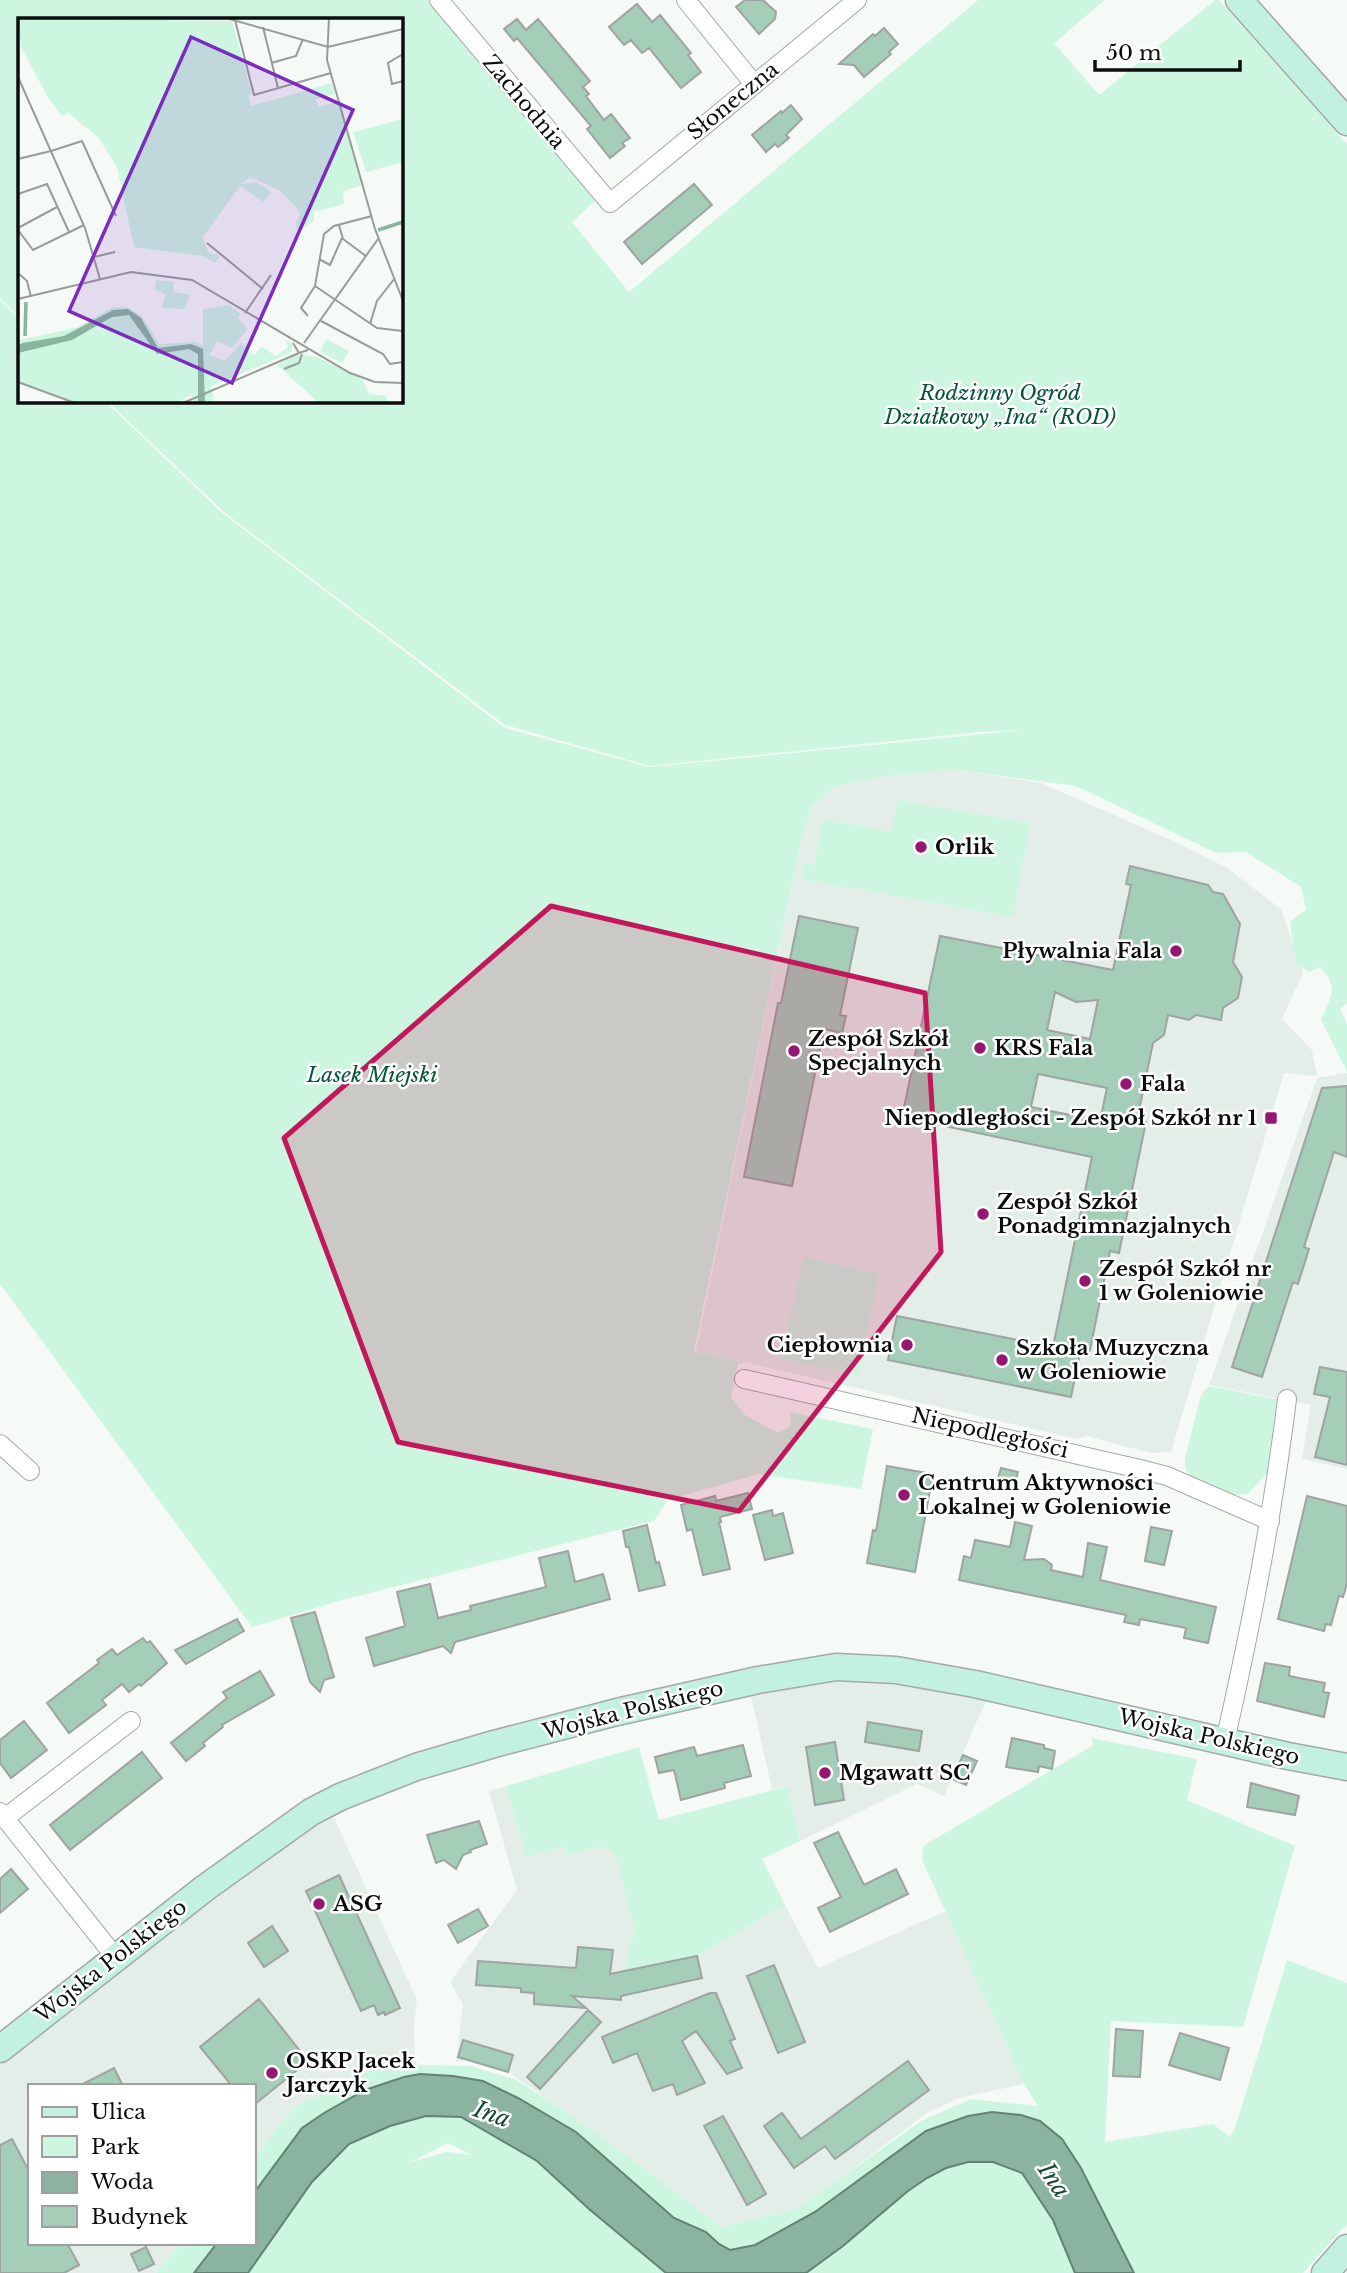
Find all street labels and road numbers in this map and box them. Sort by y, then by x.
street label: Zachodnia [477,50,571,155]
street label: Słoneczna [682,56,784,146]
street label: Niepodległości [909,1402,1071,1464]
street label: Wojska Polskiego [539,1675,726,1745]
street label: Wojska Polskiego [1115,1703,1302,1771]
street label: Wojska Polskiego [29,1894,192,2029]

